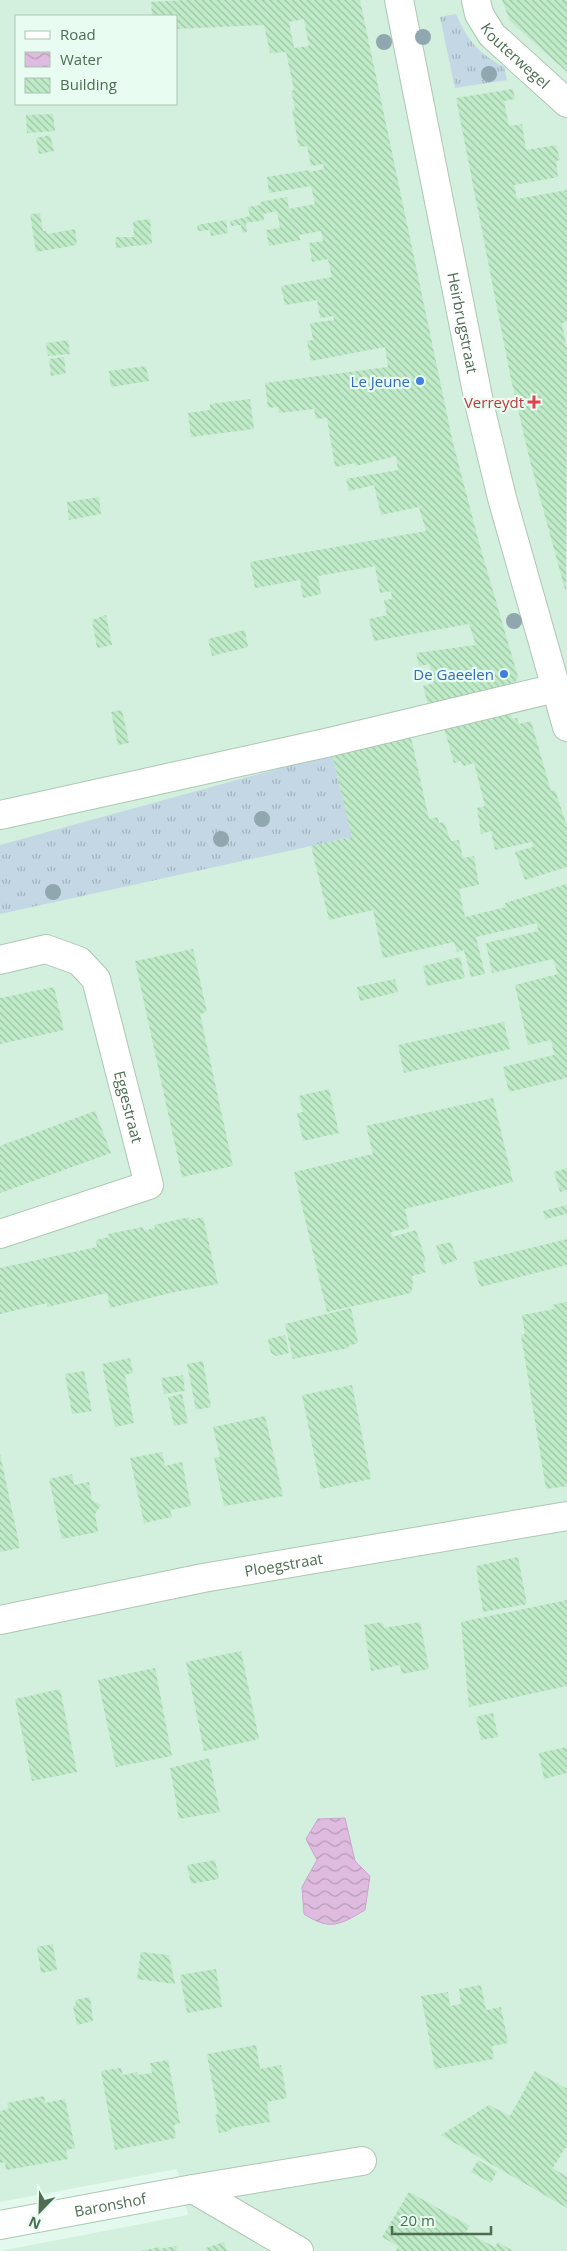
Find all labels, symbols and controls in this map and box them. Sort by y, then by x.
legend [15,15,178,105]
street label: Kouterwegel [477,19,554,93]
text: Road [60,24,96,44]
text: Water [60,49,102,69]
text: Building [60,74,117,94]
street label: Heirbrugstraat [443,270,483,375]
place label: Le Jeune [351,371,410,391]
marker: Le Jeune [414,375,426,387]
place label: Verreydt [464,392,524,412]
marker: Verreydt [528,396,540,408]
place label: De Gaeelen [413,664,494,684]
marker: De Gaeelen [498,668,510,680]
street label: Eggestraat [110,1068,148,1145]
street label: Ploegstraat [243,1548,324,1581]
north arrow [15,2186,65,2236]
street label: Baronshof [72,2188,149,2221]
scale bar [392,2204,491,2236]
text: 20 m [400,2210,435,2230]
text: N [26,2212,44,2234]

